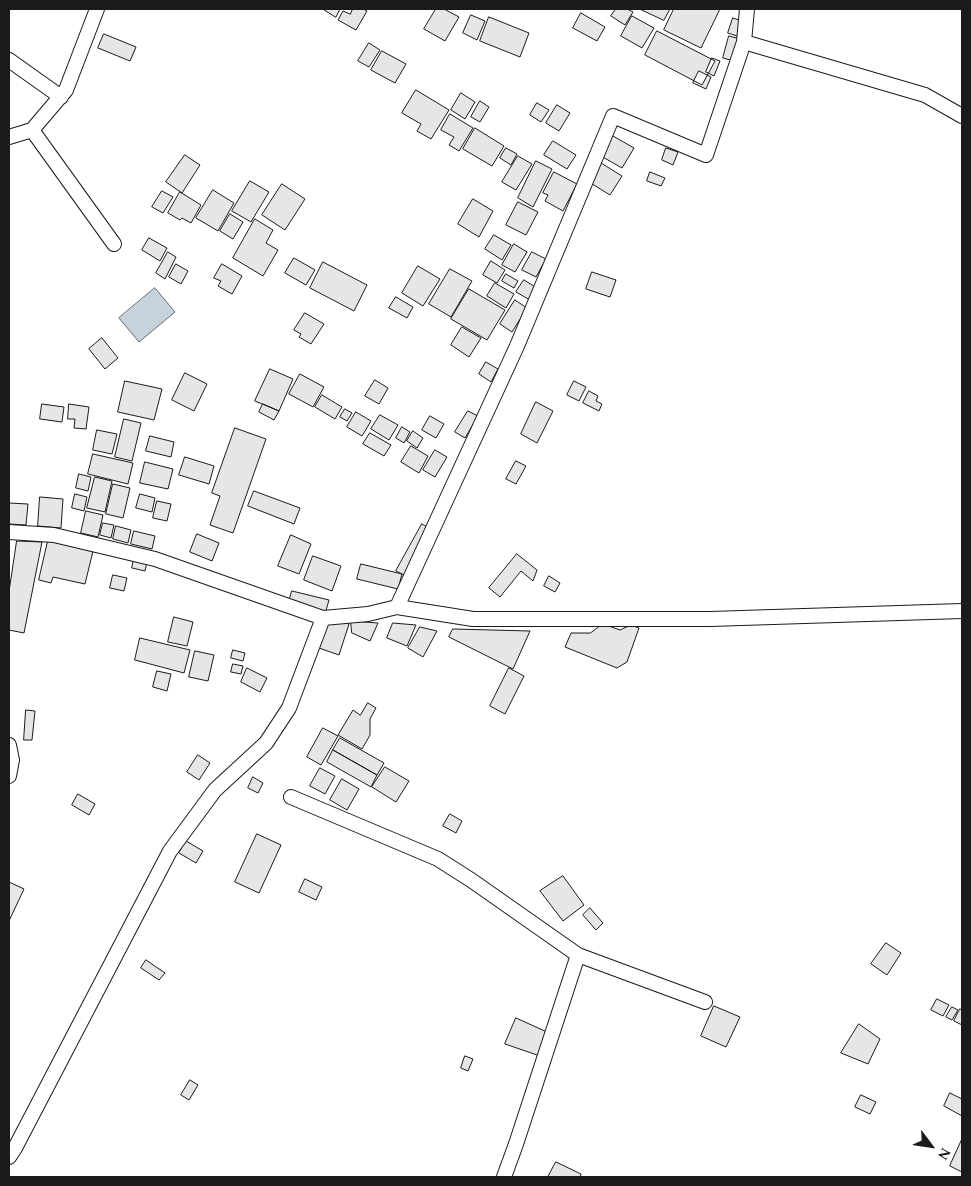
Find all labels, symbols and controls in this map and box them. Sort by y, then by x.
north arrow [906,1121,956,1171]
text: N [932,1144,956,1164]

